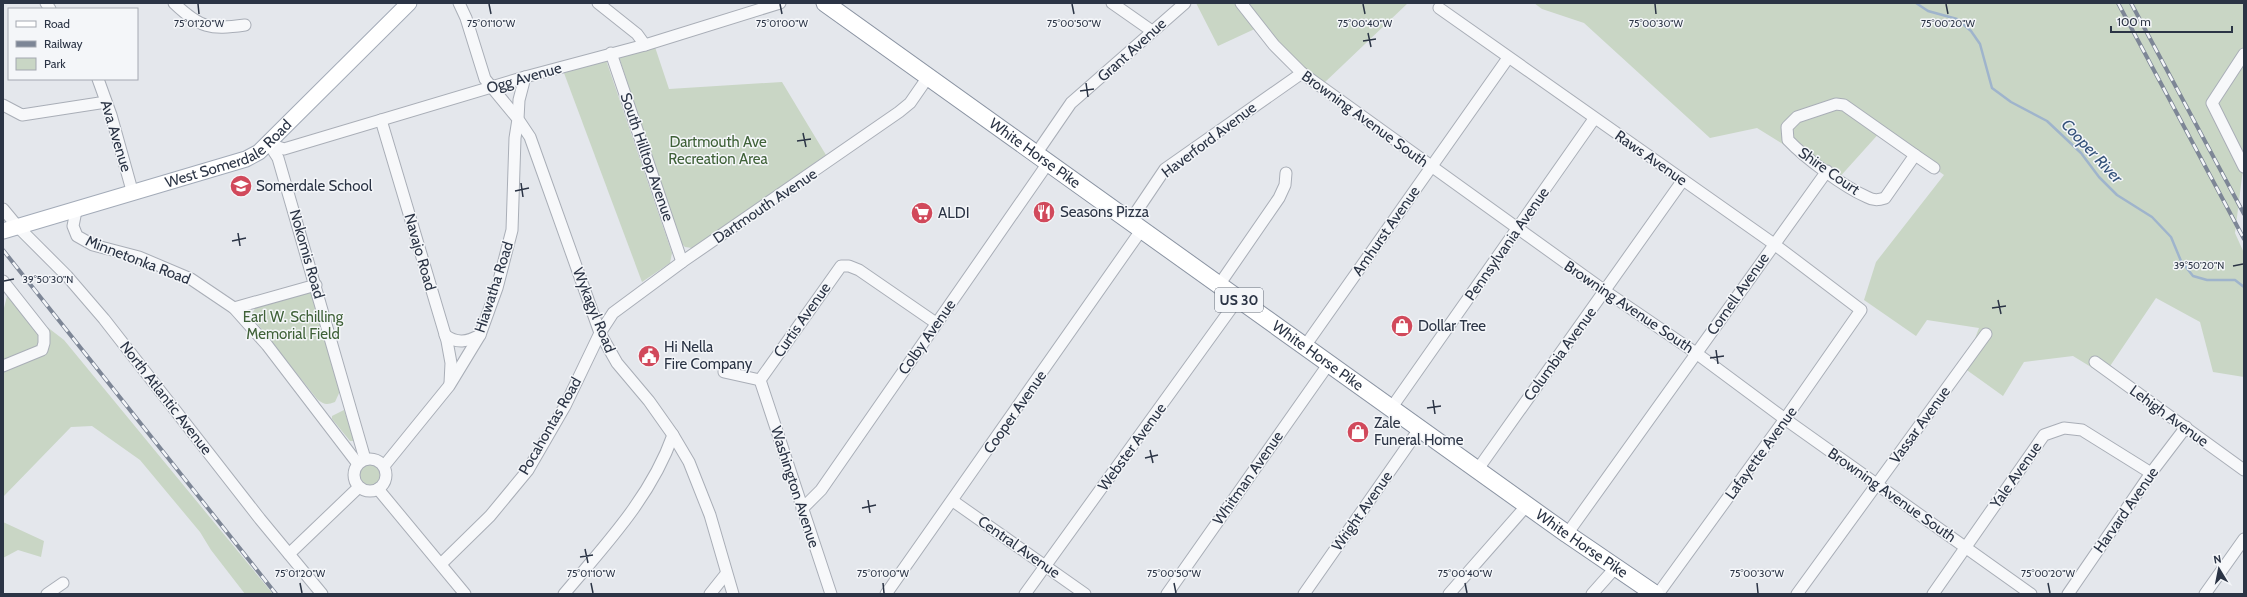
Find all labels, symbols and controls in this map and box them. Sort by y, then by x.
legend [8,8,138,80]
scale bar [2111,8,2232,34]
street label: Grant Avenue [1094,14,1170,85]
text: 100 m [2117,14,2151,29]
text: Road [44,16,70,31]
text: 75°01'20"W [174,17,225,30]
text: 75°01'10"W [467,17,516,30]
text: 75°01'00"W [756,17,809,30]
text: 75°00'50"W [1047,17,1102,30]
text: 75°00'40"W [1338,17,1393,30]
text: 75°00'30"W [1629,17,1684,30]
text: 75°00'20"W [1921,17,1976,30]
text: Railway [44,36,82,51]
text: Park [44,56,66,71]
street label: Ogg Avenue [484,59,564,97]
street label: Browning Avenue South [1298,67,1432,171]
street label: South Hilltop Avenue [617,90,678,224]
street label: Ava Avenue [97,98,136,174]
street label: Haverford Avenue [1158,98,1260,181]
street label: White Horse Pike [986,114,1084,192]
water label: Cooper River [2058,115,2127,188]
street label: West Somerdale Road [163,116,295,191]
street label: Raws Avenue [1611,127,1691,190]
park label: Dartmouth Ave Recreation Area [668,133,769,168]
street label: Shire Court [1795,143,1863,199]
street label: Dartmouth Avenue [710,164,821,247]
school or university icon: Somerdale School [228,173,254,199]
place label: Somerdale School [256,177,373,195]
street label: Amhurst Avenue [1348,182,1424,279]
street label: Pennsylvania Avenue [1461,184,1553,304]
restaurant icon: Seasons Pizza [1031,199,1057,225]
supermarket icon: ALDI [909,200,935,226]
place label: Seasons Pizza [1060,203,1150,221]
place label: ALDI [938,204,970,222]
street label: Nokomis Road [286,207,328,301]
street label: Navajo Road [400,211,440,293]
street label: Minnetonka Road [83,232,193,288]
street label: Hiawatha Road [471,239,517,335]
street label: Cornell Avenue [1703,249,1773,339]
street label: Browning Avenue South [1561,257,1697,357]
text: 39°50'20"N [2174,259,2224,272]
street label: Wykagyl Road [569,265,619,355]
text: 39°50'30"N [23,273,73,286]
street label: Curtis Avenue [770,279,835,361]
road number: US 30 [1215,288,1263,312]
street label: Colby Avenue [895,296,960,378]
street label: Columbia Avenue [1520,303,1600,404]
park label: Earl W. Schilling Memorial Field [243,308,344,343]
shop icon: Dollar Tree [1389,313,1415,339]
street label: White Horse Pike [1269,317,1367,395]
place label: Dollar Tree [1418,317,1486,335]
street label: North Atlantic Avenue [116,338,216,458]
place label: Hi Nella Fire Company [664,338,753,373]
public building icon: Hi Nella Fire Company [636,343,662,369]
street label: Cooper Avenue [980,367,1050,457]
street label: Pocahontas Road [515,374,585,478]
street label: Lehigh Avenue [2126,381,2212,451]
street label: Vassar Avenue [1886,383,1954,467]
street label: Webster Avenue [1094,399,1170,494]
street label: Lafayette Avenue [1721,403,1801,503]
place label: Zale Funeral Home [1374,414,1464,449]
shop icon: Zale Funeral Home [1345,419,1371,445]
street label: Washington Avenue [767,424,823,550]
street label: Whitman Avenue [1209,427,1287,528]
street label: Yale Avenue [1986,438,2046,512]
street label: Browning Avenue South [1824,444,1960,546]
street label: Harvard Avenue [2090,463,2162,556]
street label: Wright Avenue [1328,467,1396,554]
street label: White Horse Pike [1532,505,1631,582]
street label: Central Avenue [974,512,1064,582]
north arrow [2199,549,2239,589]
text: N [2212,552,2222,567]
text: 75°01'20"W [275,567,326,580]
text: 75°01'10"W [567,567,616,580]
text: 75°01'00"W [857,567,910,580]
text: 75°00'50"W [1147,567,1202,580]
text: 75°00'40"W [1438,567,1493,580]
text: 75°00'30"W [1730,567,1785,580]
text: 75°00'20"W [2021,567,2076,580]

